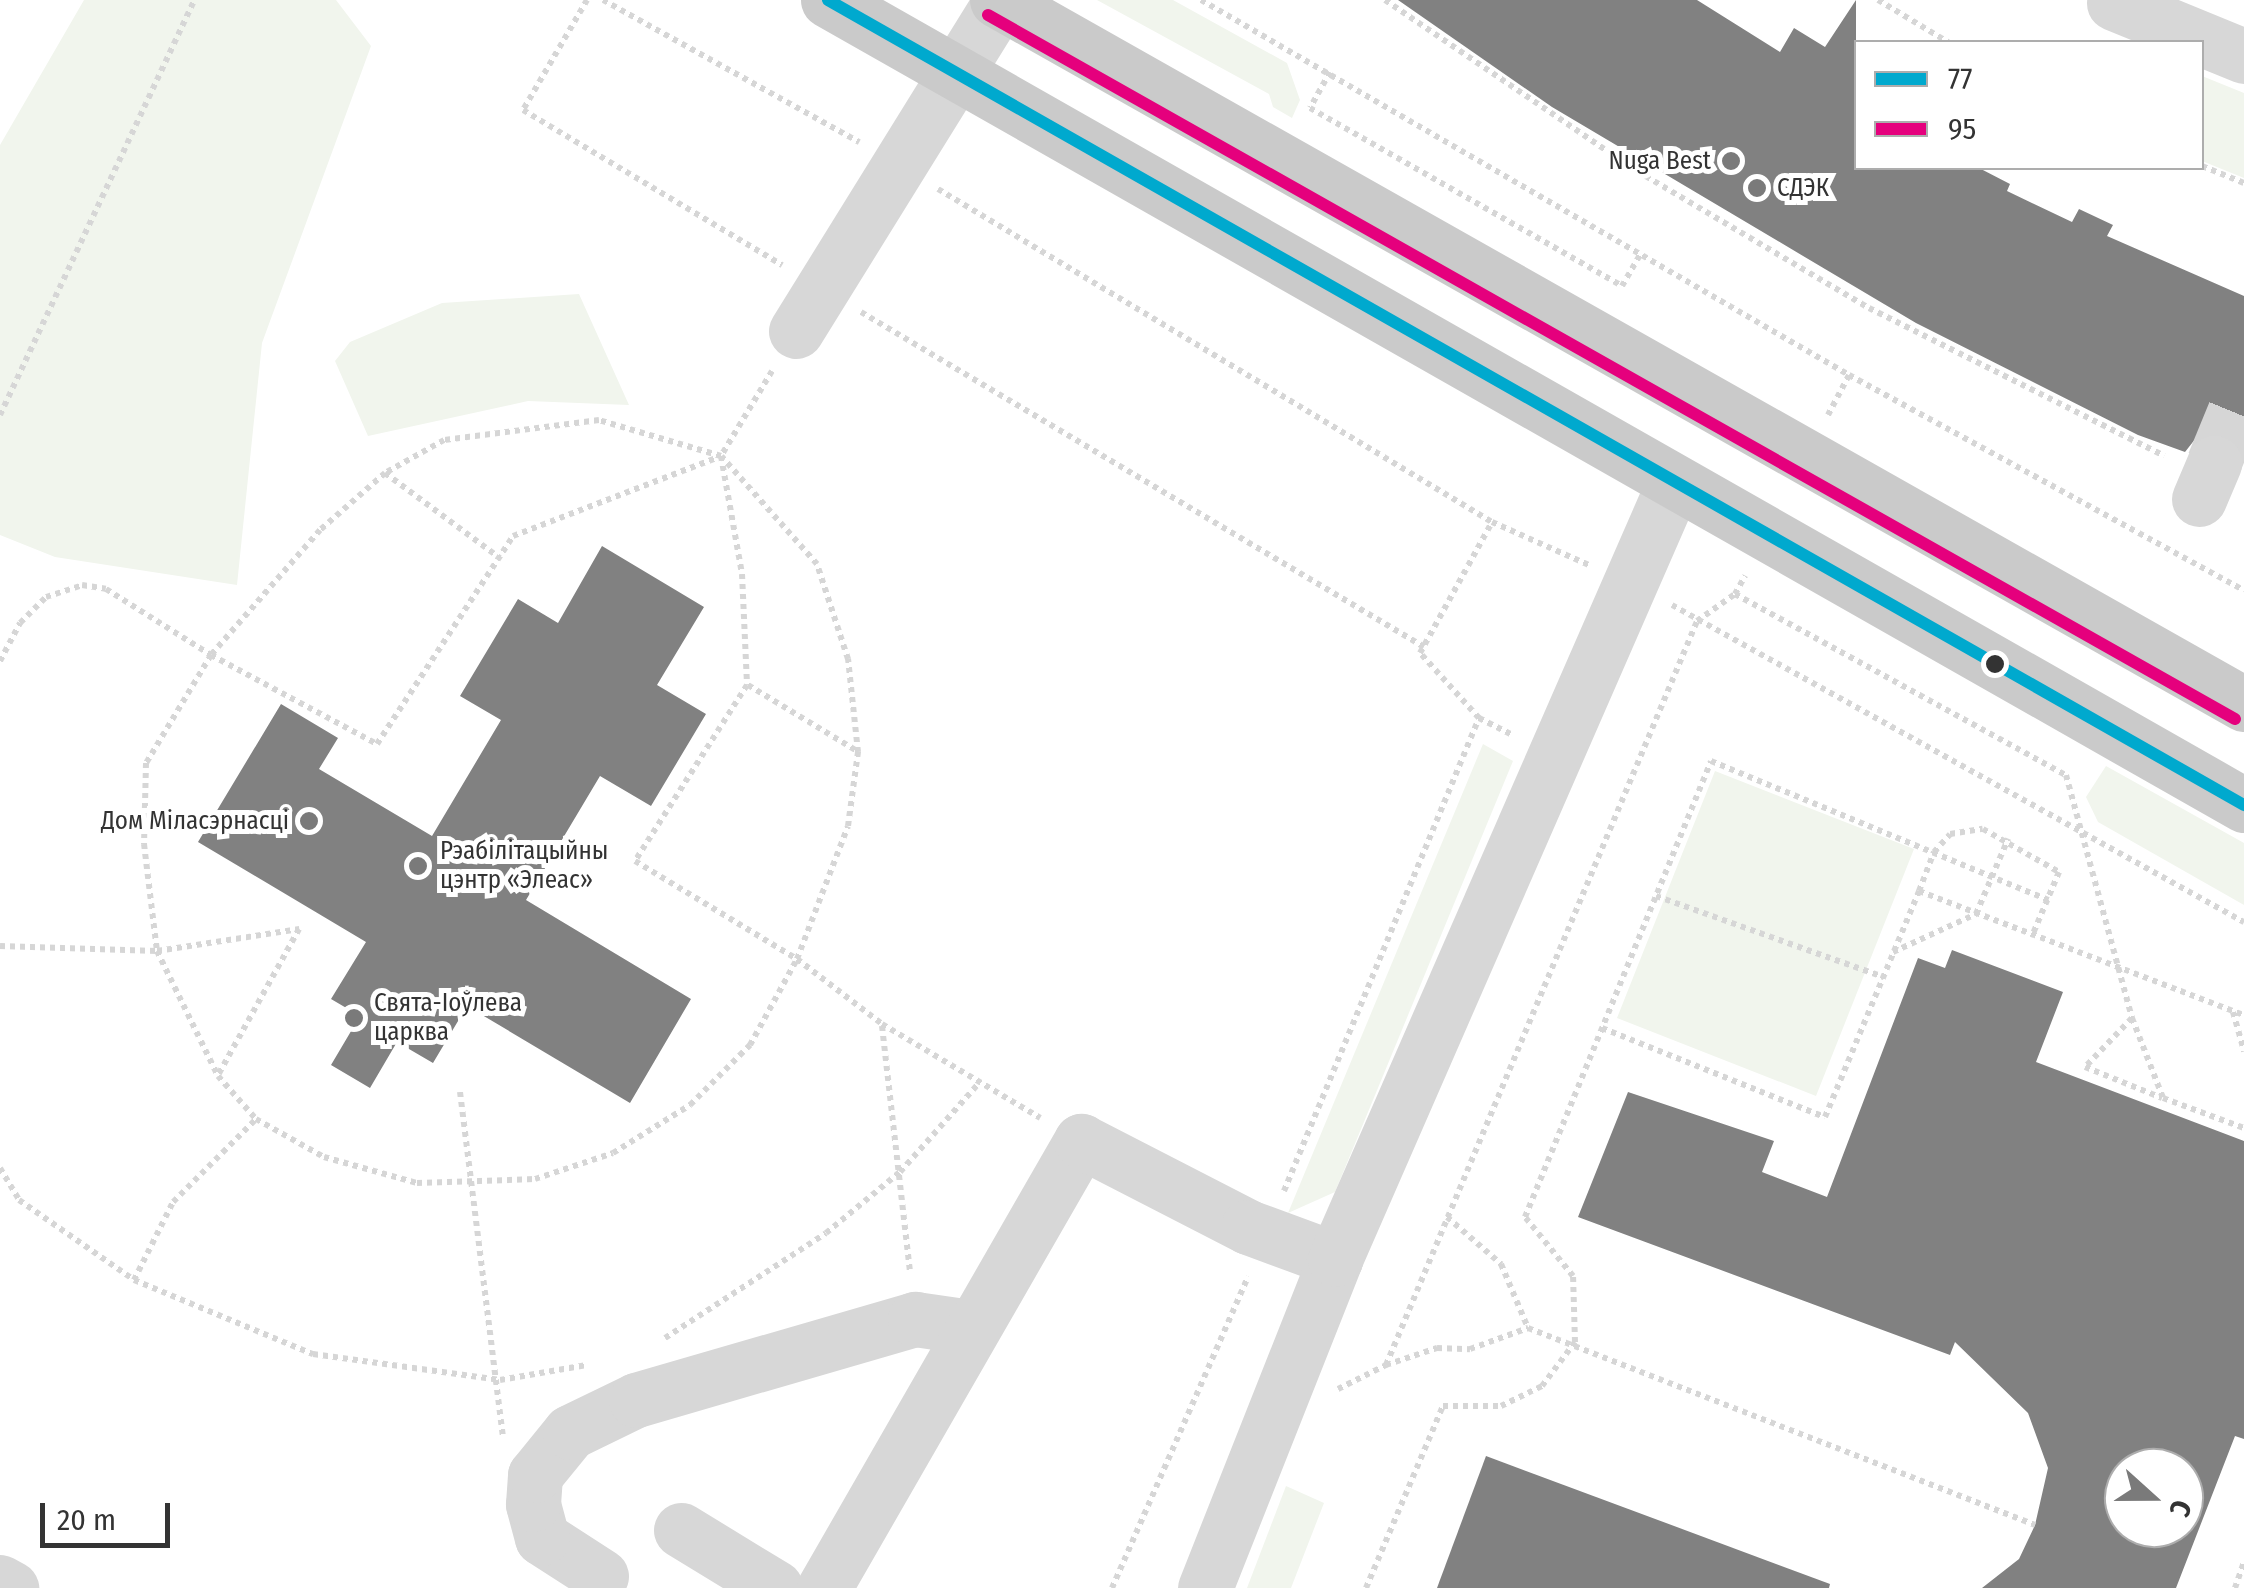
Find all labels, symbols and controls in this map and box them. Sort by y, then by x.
legend [1854,40,2204,170]
text: 77 [1948,61,1972,97]
text: 95 [1948,111,1976,147]
place label: Nuga Best [1608,146,1711,176]
marker: Nuga Best [1720,150,1742,172]
place label: СДЭК [1777,173,1829,203]
marker: СДЭК [1746,177,1768,199]
unlabelled marker [1985,654,2005,674]
place label: Дом Міласэрнасці [101,806,289,836]
marker: Дом Міласэрнасці [298,810,320,832]
place label: Рэабілітацыйны цэнтр «Элеас» [440,837,608,896]
marker: Рэабілітацыйны цэнтр «Элеас» [405,853,431,879]
place label: Свята-Іоўлева царква [374,989,522,1048]
marker: Свята-Іоўлева царква [343,1007,365,1029]
north arrow [2104,1448,2204,1548]
scale bar [45,1483,175,1545]
text: С [2163,1495,2199,1521]
text: 20 m [57,1502,116,1538]

